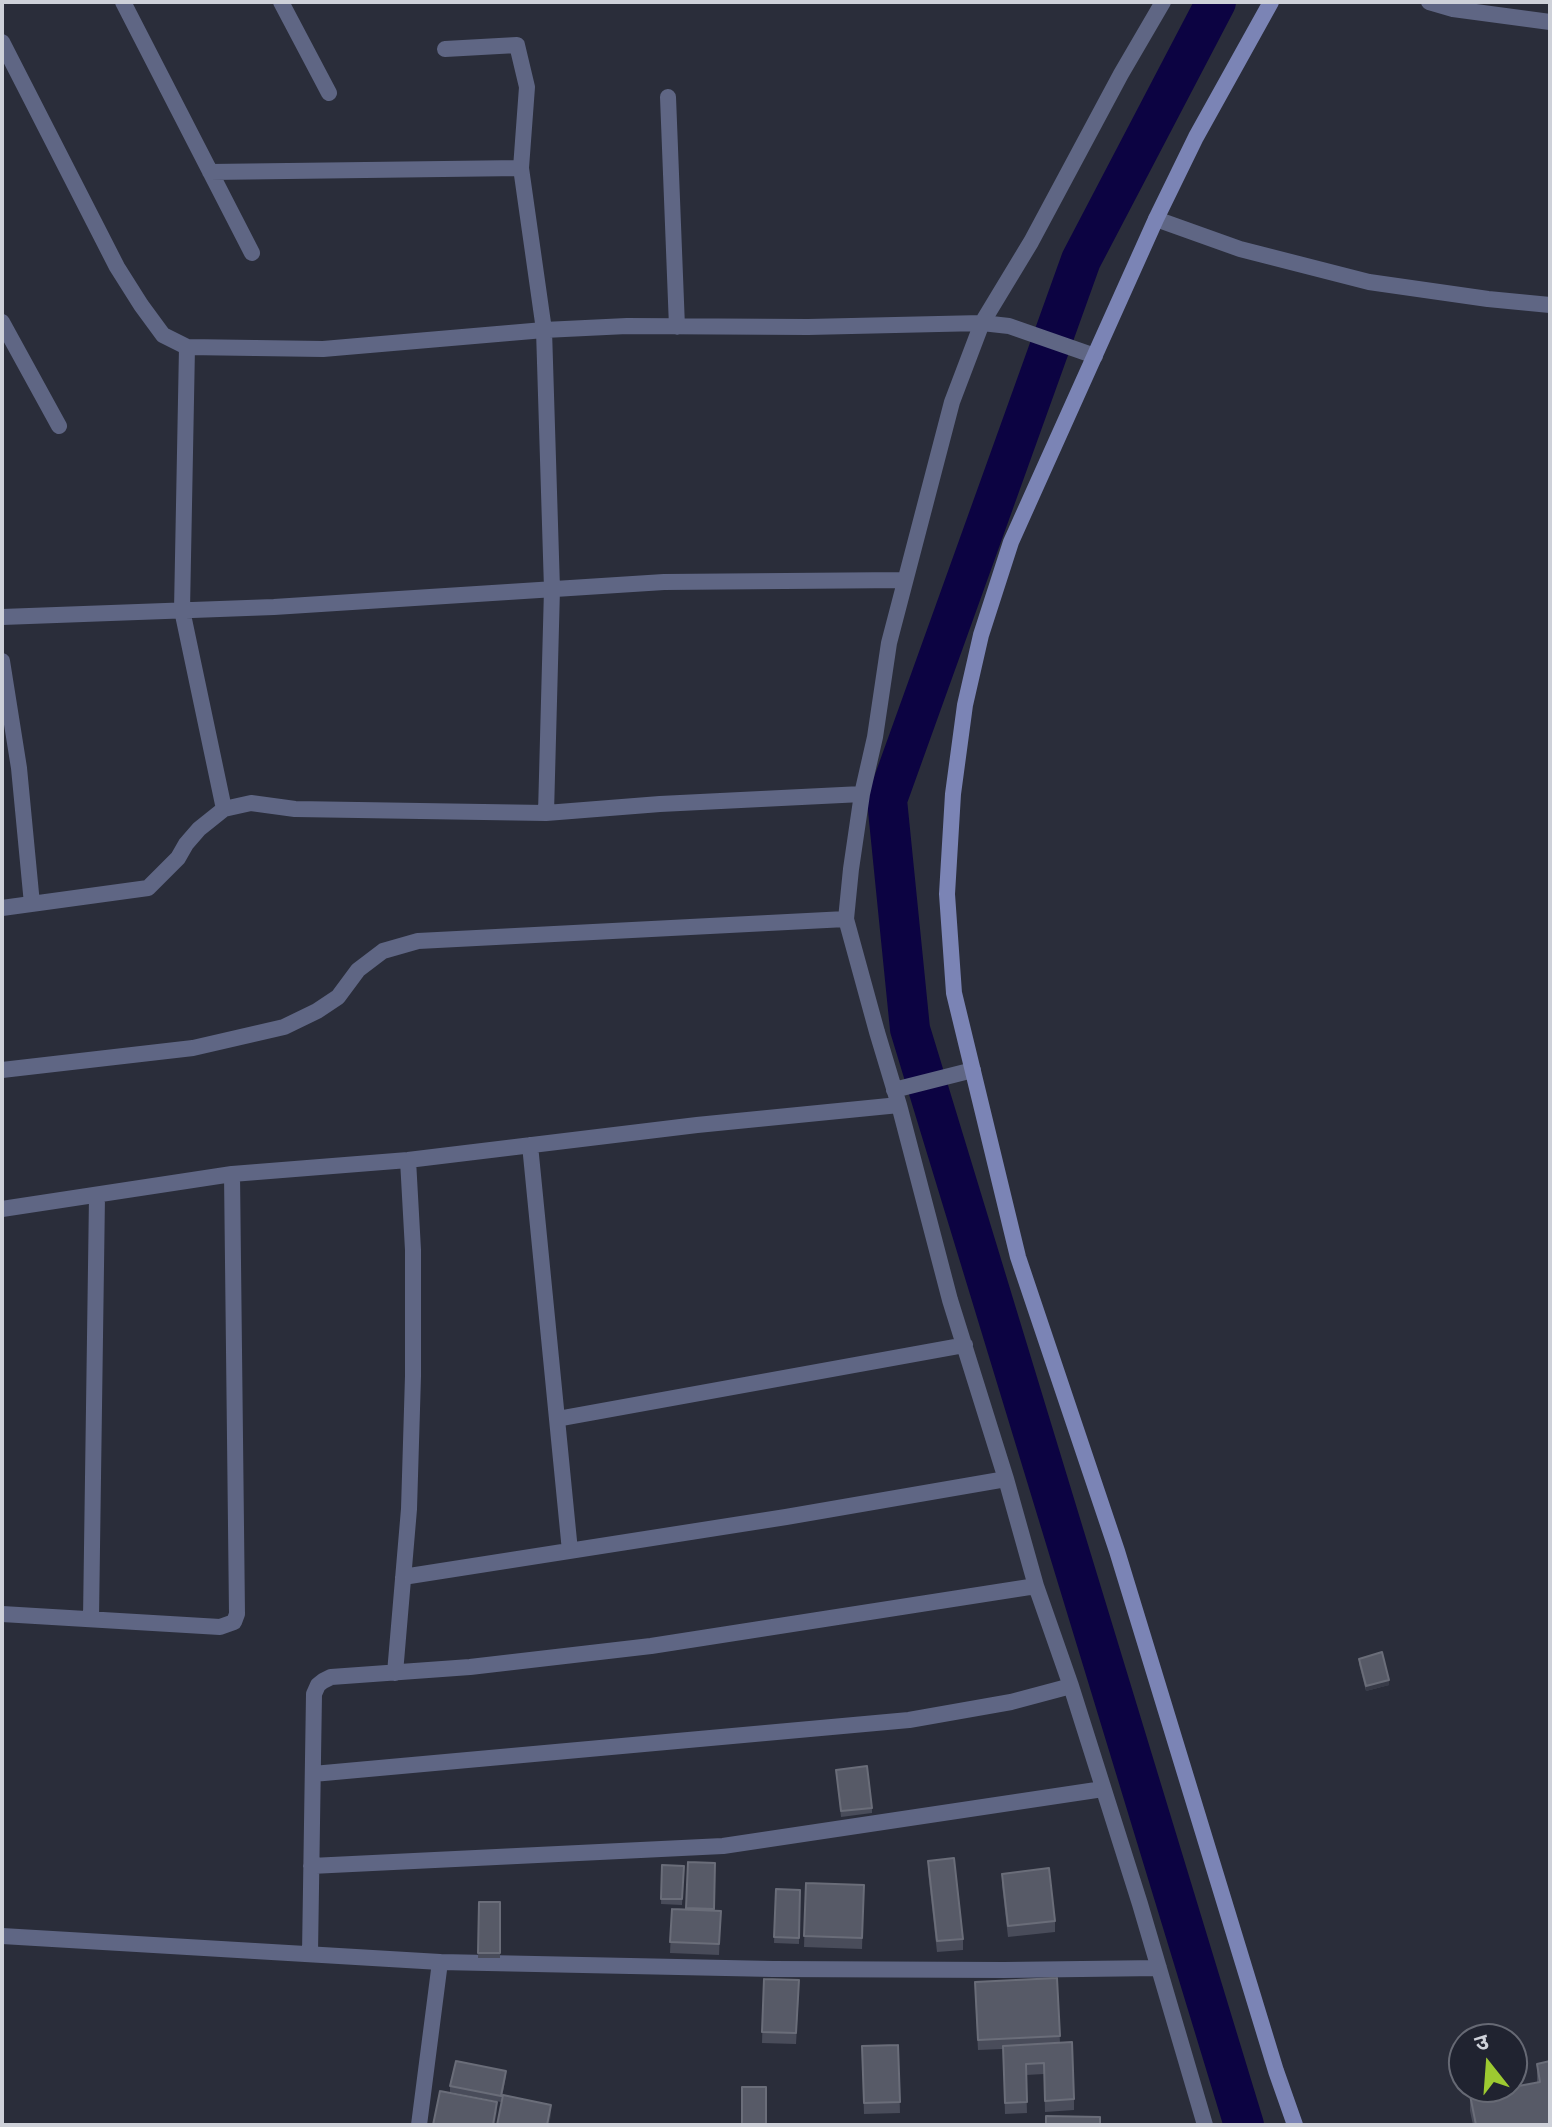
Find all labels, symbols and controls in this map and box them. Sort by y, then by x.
north arrow [1448,2023,1528,2103]
text: उ [1471,2027,1492,2056]

